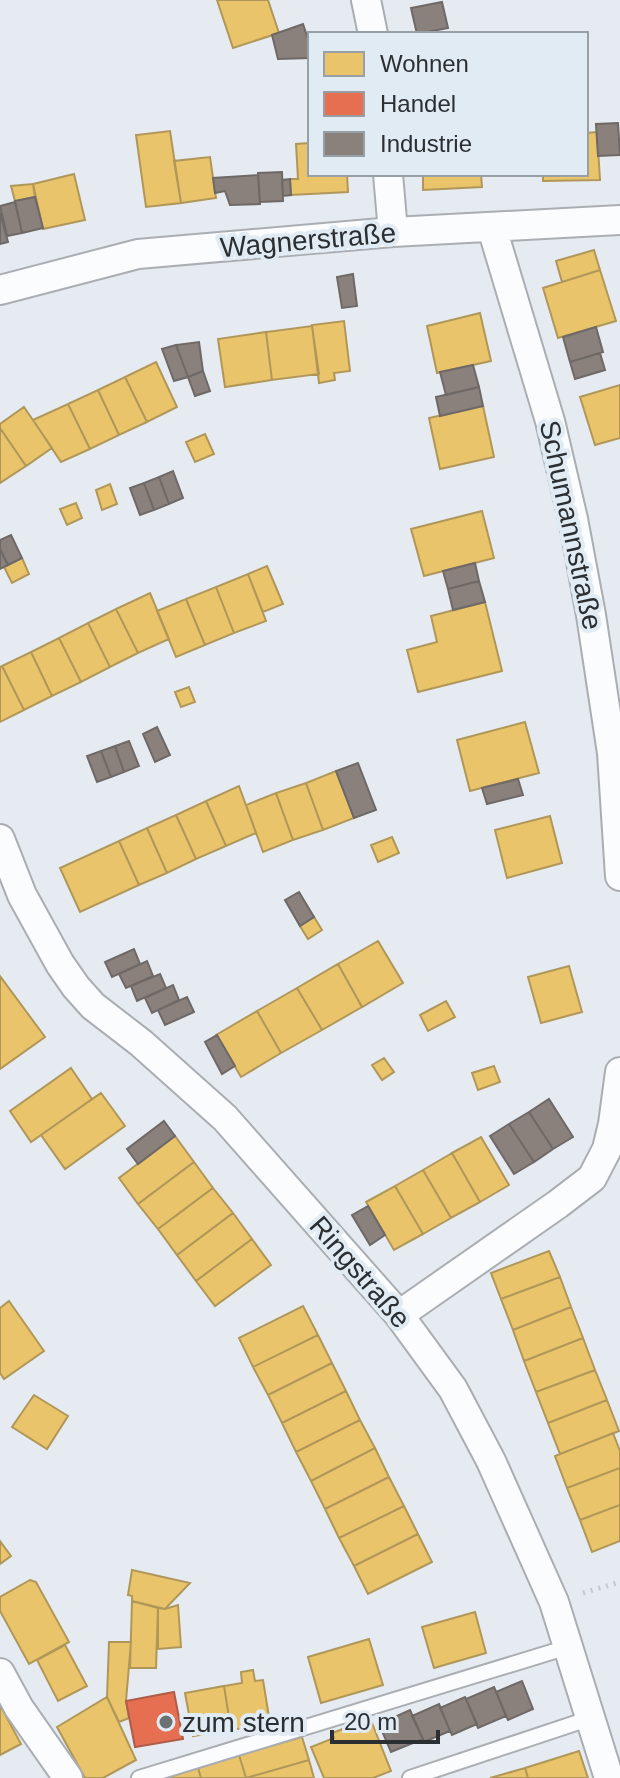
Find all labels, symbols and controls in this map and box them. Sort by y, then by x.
legend [308,32,588,176]
text: Wohnen [380,50,469,77]
text: Handel [380,90,456,117]
text: Industrie [380,130,472,157]
street label: Wagnerstraße [219,217,397,263]
street label: Schumannstraße [534,417,608,633]
street label: Ringstraße [303,1210,417,1334]
scale bar [332,1694,438,1744]
place label: zum stern [182,1707,305,1738]
text: 20 m [344,1708,397,1735]
marker: zum stern [157,1713,175,1731]

